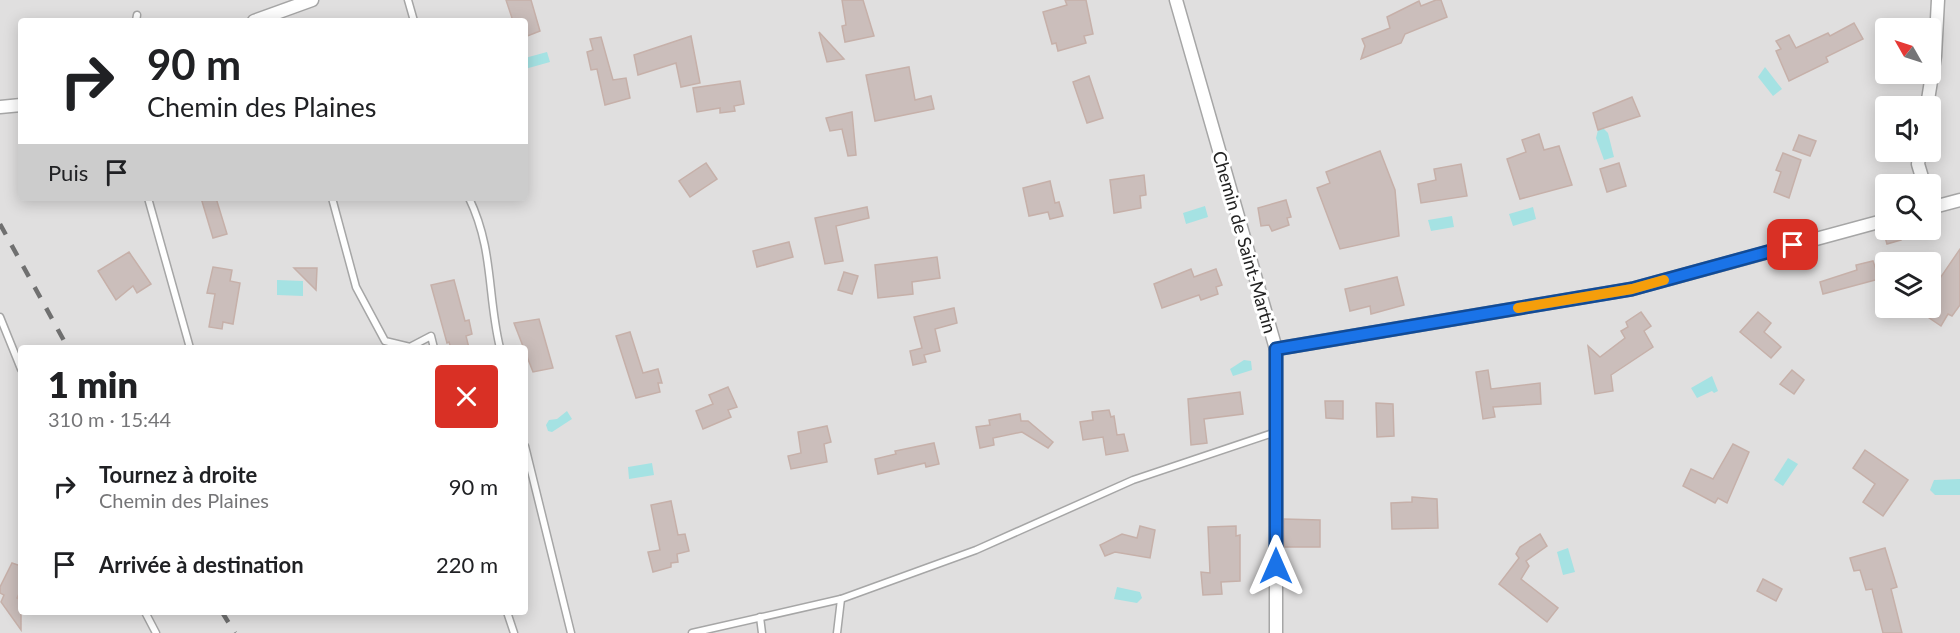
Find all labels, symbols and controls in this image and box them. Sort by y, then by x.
north arrow [1875,18,1941,84]
map controls [1875,18,1941,318]
text: 90 m [147,39,241,89]
icon: right [48,42,126,120]
text: Chemin des Plaines [147,90,376,123]
button: sound [1875,96,1941,162]
street label: Chemin de Saint-Martin [1208,148,1282,336]
icon: arrive [100,156,133,189]
text: Puis [48,159,88,186]
button: search [1875,174,1941,240]
pin [1767,219,1818,270]
icon: arrive [1776,228,1809,261]
button: layers [1875,252,1941,318]
text: 1 min [48,362,138,406]
button: close [435,365,498,428]
text: 310 m · 15:44 [48,407,171,431]
text: Tournez à droite [99,461,257,488]
icon: right [48,470,81,503]
text: 90 m [449,473,498,500]
text: Chemin des Plaines [99,488,269,512]
position arrow [1244,534,1308,598]
icon: arrive [48,548,81,581]
text: Arrivée à destination [99,551,304,578]
text: 220 m [436,551,498,578]

